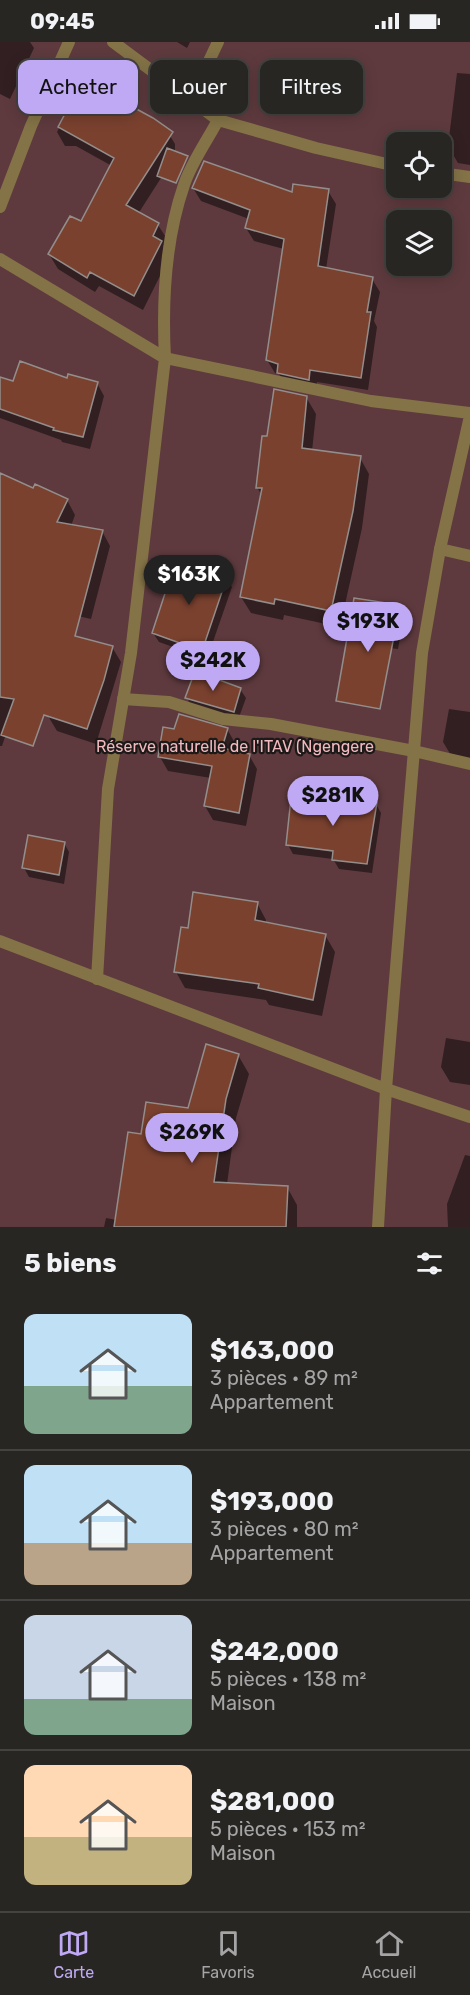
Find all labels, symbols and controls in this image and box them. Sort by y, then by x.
text: 09:45 [30,8,95,35]
chip: Acheter [18,60,138,114]
chip: Louer [150,60,248,114]
chip: Filtres [260,60,363,114]
map controls [386,132,452,276]
button: locate [386,132,452,198]
button: layers [386,210,452,276]
pin: $163K [147,555,231,606]
text: $163K [158,562,220,586]
pin: $193K [326,602,410,653]
text: $193K [337,609,399,633]
pin: $242K [171,641,255,692]
text: $242K [180,648,246,672]
park label: Réserve naturelle de l'ITAV (Ngengere [96,737,374,756]
pin: $281K [291,776,375,827]
text: $281K [301,783,365,807]
pin: $269K [150,1113,234,1164]
text: $269K [159,1120,225,1144]
icon: filters [413,1247,446,1280]
text: 5 biens [24,1248,117,1279]
text: $163,000 [210,1335,334,1366]
icon: home [72,1338,144,1410]
text: 3 pièces · 89 m² [210,1366,358,1390]
text: Appartement [210,1390,334,1414]
text: $193,000 [210,1486,334,1517]
icon: home [72,1489,144,1561]
text: 3 pièces · 80 m² [210,1517,359,1541]
text: Appartement [210,1541,334,1565]
text: $242,000 [210,1636,339,1667]
icon: home [72,1639,144,1711]
text: 5 pièces · 138 m² [210,1667,366,1691]
text: Maison [210,1691,276,1715]
text: $281,000 [210,1786,335,1817]
icon: home [72,1789,144,1861]
text: 5 pièces · 153 m² [210,1817,366,1841]
text: Maison [210,1841,276,1865]
tab: Carte [54,1927,94,1982]
tab: Favoris [201,1927,255,1982]
tab: Accueil [362,1927,416,1982]

